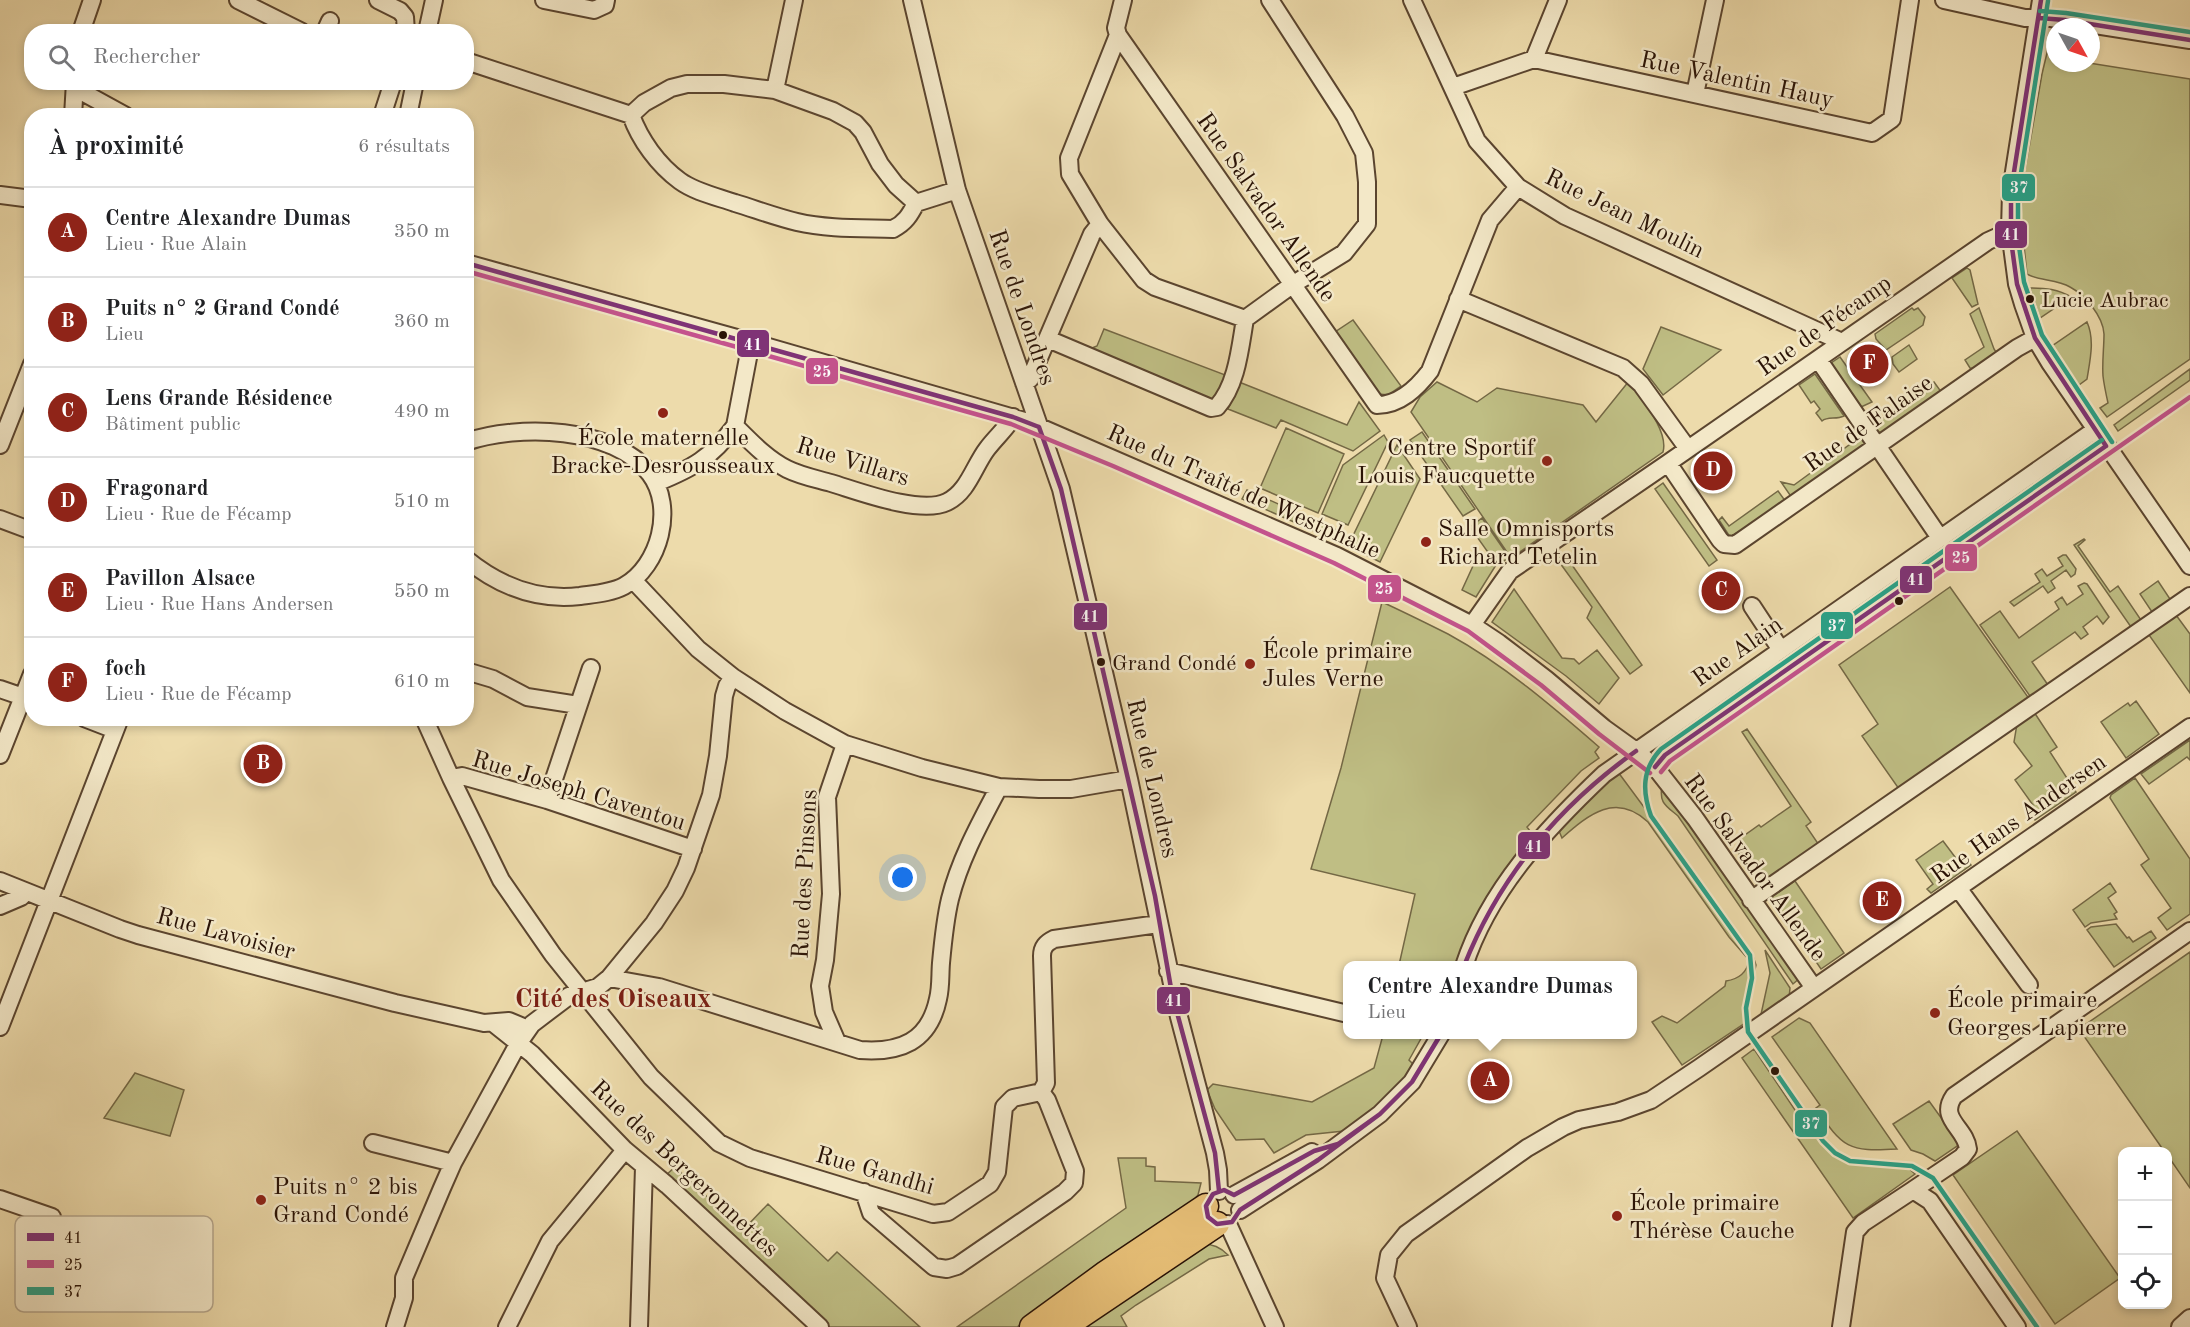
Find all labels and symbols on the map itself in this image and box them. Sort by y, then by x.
north arrow [2046,18,2100,72]
street label: Rue Valentin Hauy [1637,49,1836,113]
street label: Rue Salvador Allende [1191,109,1340,307]
street label: Rue Jean Moulin [1541,166,1708,264]
line badge: 37 [2001,173,2036,202]
text: 37 [2010,181,2028,197]
line badge: 41 [1994,220,2028,249]
street label: Rue de Londres [983,227,1059,389]
text: 41 [2002,228,2020,244]
street label: Rue de Fécamp [1751,268,1897,382]
place label: Lucie Aubrac [2041,290,2169,312]
marker: Lucie Aubrac [2024,293,2036,305]
unlabelled marker [717,329,729,341]
line badge: 41 [736,329,770,358]
text: 41 [744,338,762,354]
pin: F [1850,342,1888,386]
line badge: 25 [805,357,839,385]
text: 25 [813,365,831,381]
street label: Rue de Falaise [1800,372,1938,478]
marker: École maternelle Bracke-Desrousseaux [656,406,670,420]
street label: Rue du Traîté de Westphalie [1103,422,1383,564]
place label: École maternelle Bracke-Desrousseaux [551,423,775,479]
street label: Rue Villars [793,434,912,491]
place label: Centre Sportif Louis Faucquette [1357,437,1536,489]
pin: D [1694,448,1732,494]
marker: Centre Sportif Louis Faucquette [1540,454,1554,468]
place label: Salle Omnisports Richard Tetelin [1438,518,1614,570]
marker: Salle Omnisports Richard Tetelin [1419,535,1433,549]
line badge: 25 [1944,543,1978,572]
text: 25 [1952,551,1970,567]
line badge: 41 [1899,565,1933,594]
pin: C [1702,568,1740,614]
text: 41 [1907,573,1925,589]
line badge: 25 [1367,574,1402,603]
text: 25 [1375,582,1393,598]
unlabelled marker [1893,595,1905,607]
line badge: 41 [1073,602,1108,631]
text: 41 [1081,610,1099,626]
line badge: 37 [1820,611,1854,640]
street label: Rue Alain [1689,613,1788,692]
text: 37 [1828,619,1846,635]
place label: École primaire Jules Verne [1262,636,1412,692]
place label: Grand Condé [1112,653,1236,675]
marker: Grand Condé [1095,656,1107,668]
marker: École primaire Jules Verne [1243,657,1257,671]
street label: Rue de Londres [1121,696,1181,860]
pin: B [244,742,282,786]
street label: Rue Joseph Caventou [469,748,688,836]
street label: Rue Hans Andersen [1927,750,2111,889]
street label: Rue Salvador Allende [1679,770,1830,966]
street label: Rue des Pinsons [790,789,822,960]
line badge: 41 [1517,831,1551,860]
text: 41 [1525,840,1543,856]
your location [888,863,917,892]
pin: E [1862,878,1902,924]
street label: Rue Lavoisier [153,905,298,965]
place label: École primaire Georges Lapierre [1947,985,2127,1041]
district label: Cité des Oiseaux [515,986,711,1013]
line badge: 41 [1156,986,1191,1015]
text: 41 [1165,994,1183,1010]
marker: École primaire Georges Lapierre [1928,1006,1942,1020]
pin: A [1470,1058,1510,1104]
unlabelled marker [1769,1065,1781,1077]
street label: Rue des Bergeronnettes [585,1077,782,1262]
line badge: 37 [1794,1109,1828,1138]
text: 37 [1802,1117,1820,1133]
street label: Rue Gandhi [813,1144,936,1200]
place label: Puits n° 2 bis Grand Condé [273,1176,418,1228]
place label: École primaire Thérèse Cauche [1629,1188,1795,1244]
marker: Puits n° 2 bis Grand Condé [254,1193,268,1207]
marker: École primaire Thérèse Cauche [1610,1209,1624,1223]
legend [15,1216,213,1312]
text: 41 [64,1231,83,1247]
text: 25 [64,1258,83,1274]
text: 37 [64,1285,83,1301]

